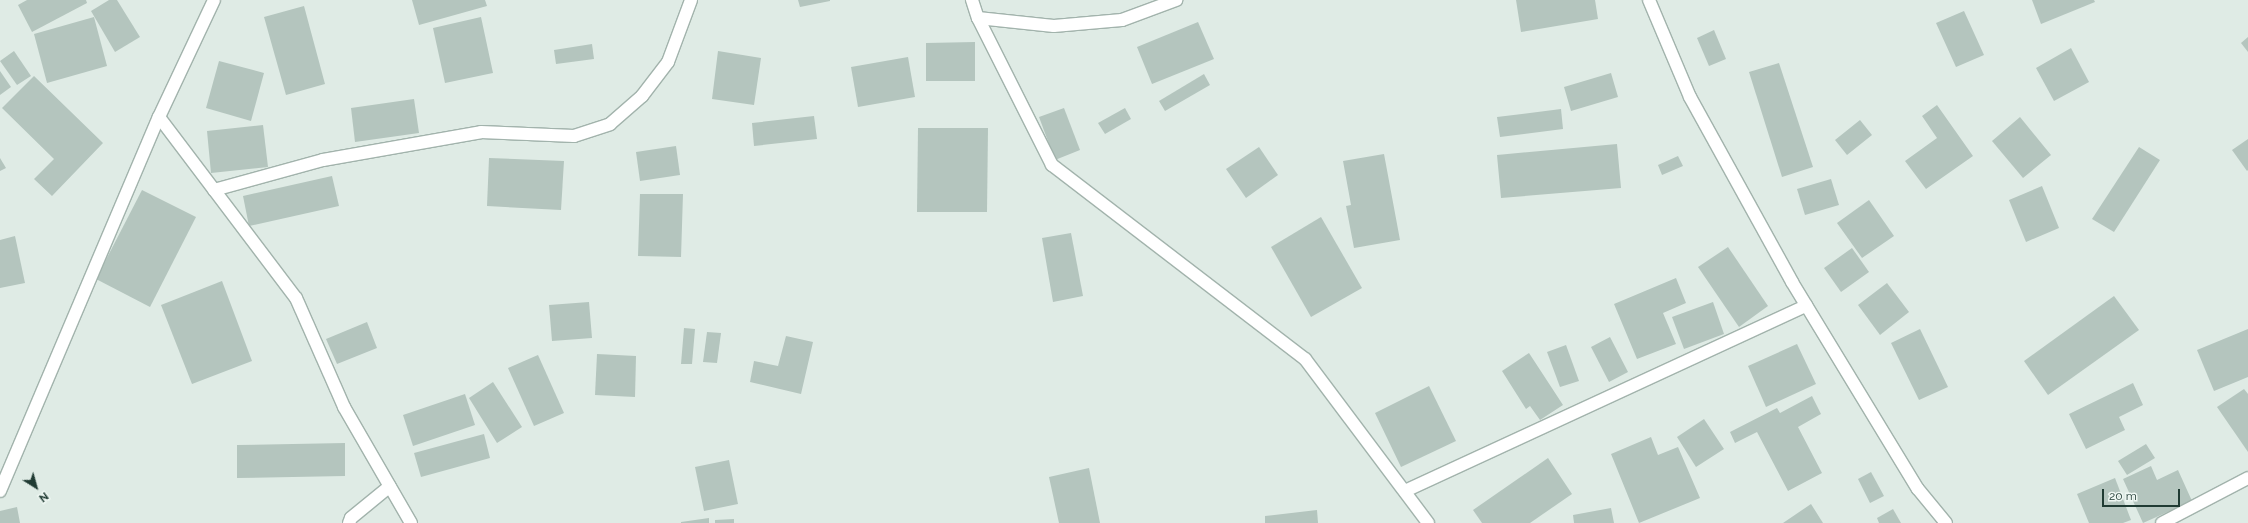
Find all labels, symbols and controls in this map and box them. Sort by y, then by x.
north arrow [16,467,56,507]
scale bar [2104,481,2182,507]
text: N [36,489,51,505]
text: 20 m [2109,489,2137,503]

